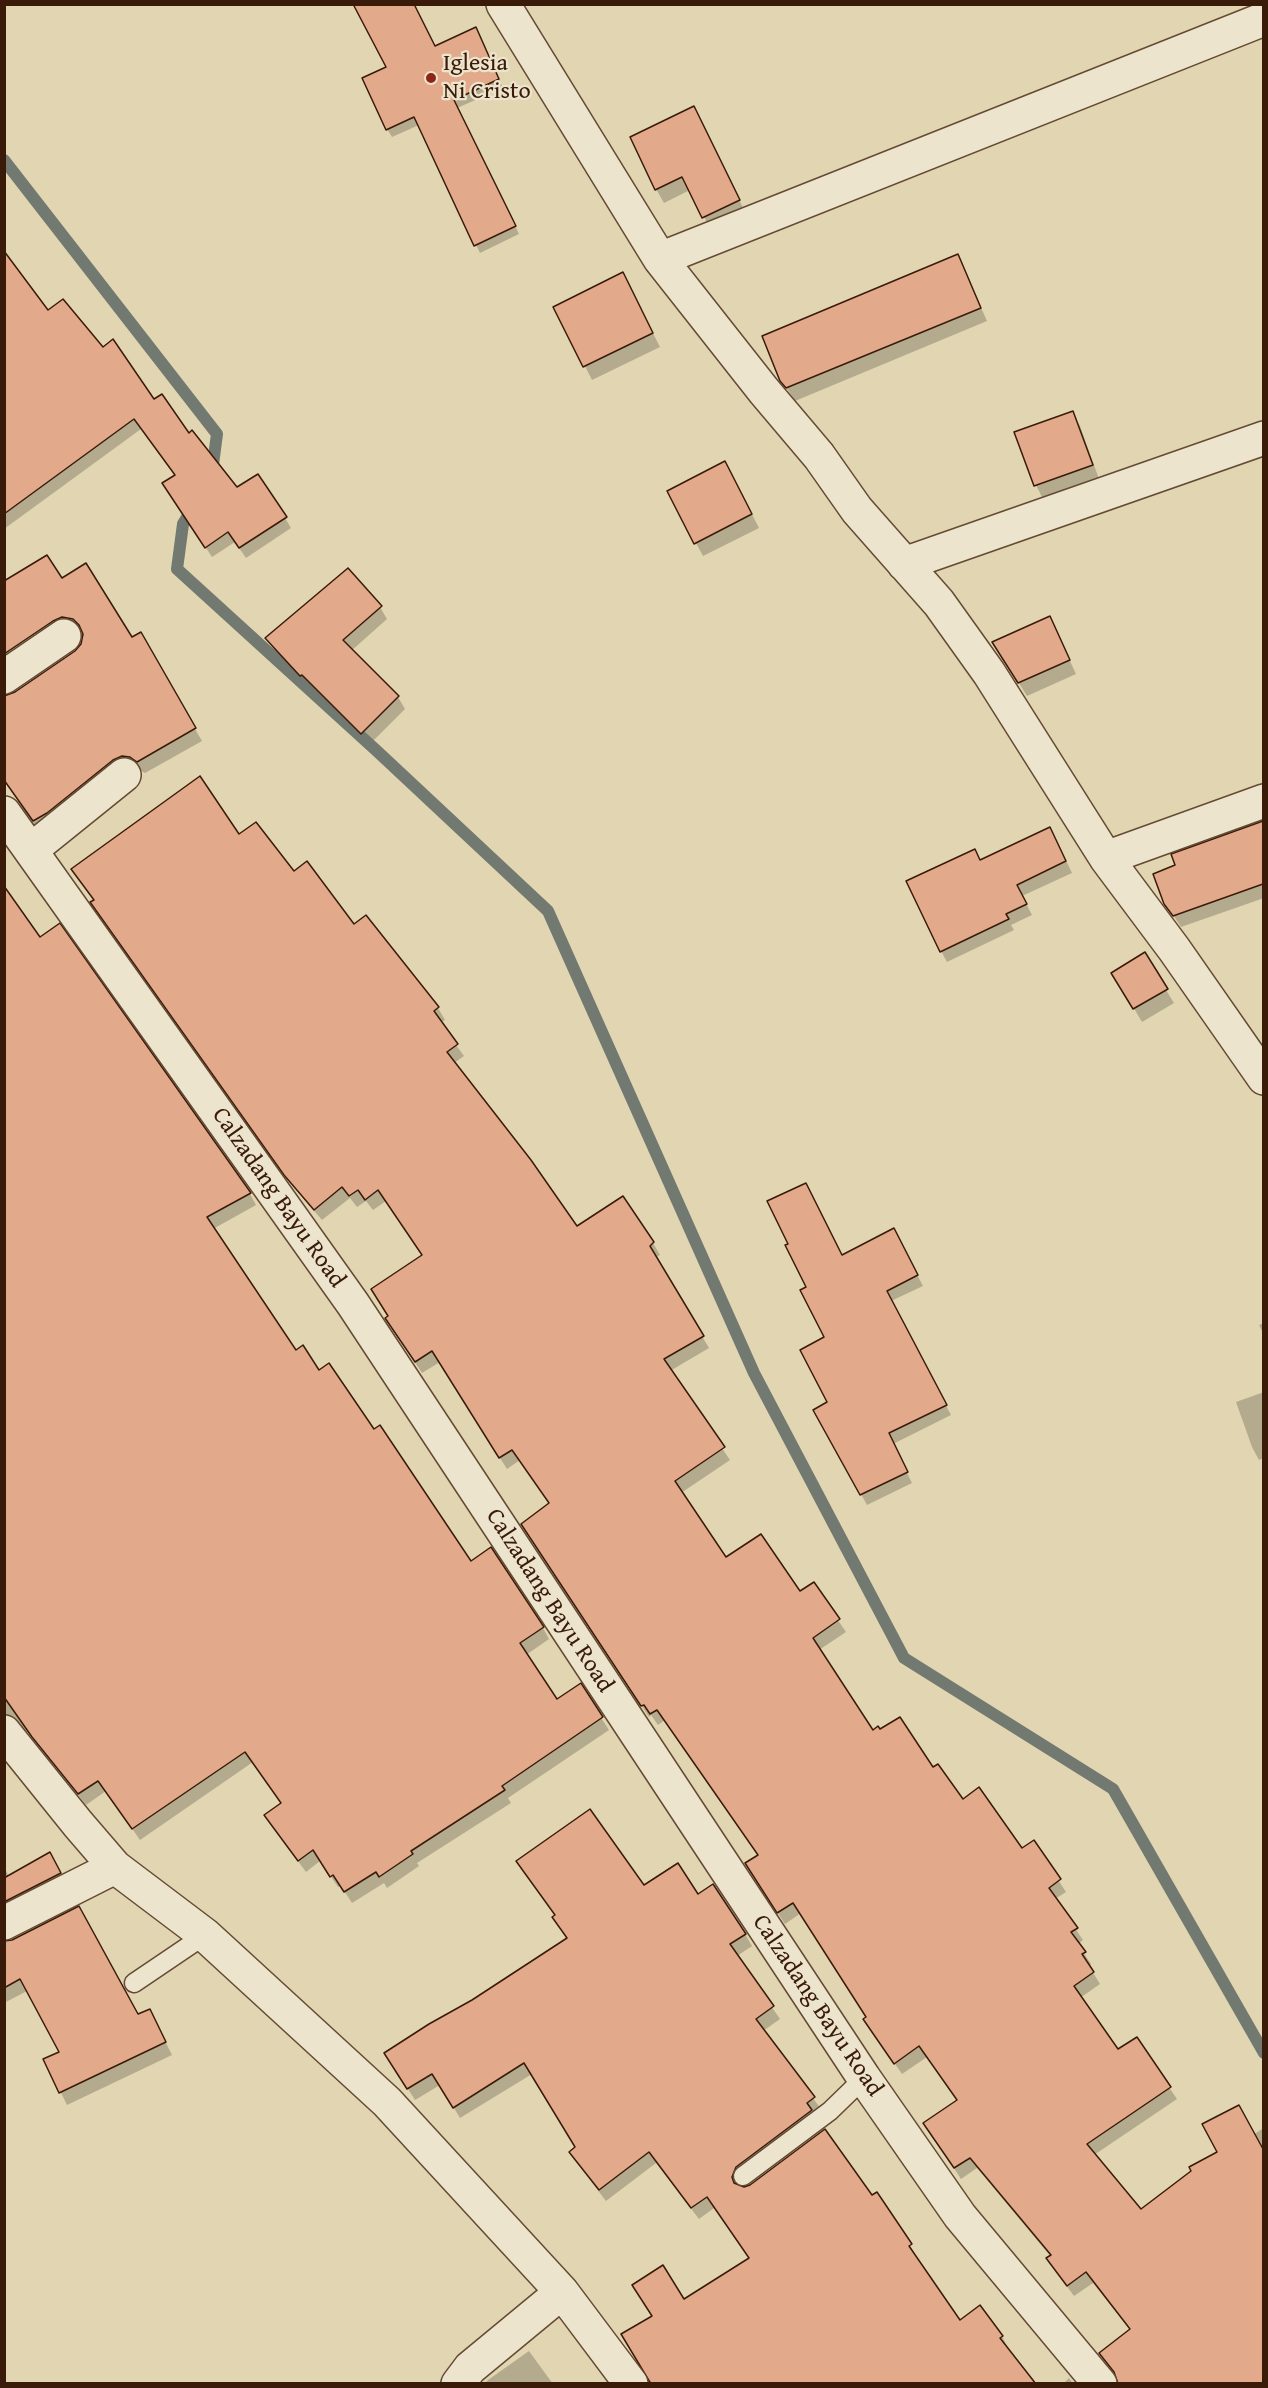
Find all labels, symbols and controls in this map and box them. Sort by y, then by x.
place label: Iglesia Ni Cristo [443,50,531,106]
marker: Iglesia Ni Cristo [424,71,438,85]
street label: Calzadang Bayu Road [205,1102,351,1294]
street label: Calzadang Bayu Road [479,1504,619,1698]
street label: Calzadang Bayu Road [745,1910,889,2102]

